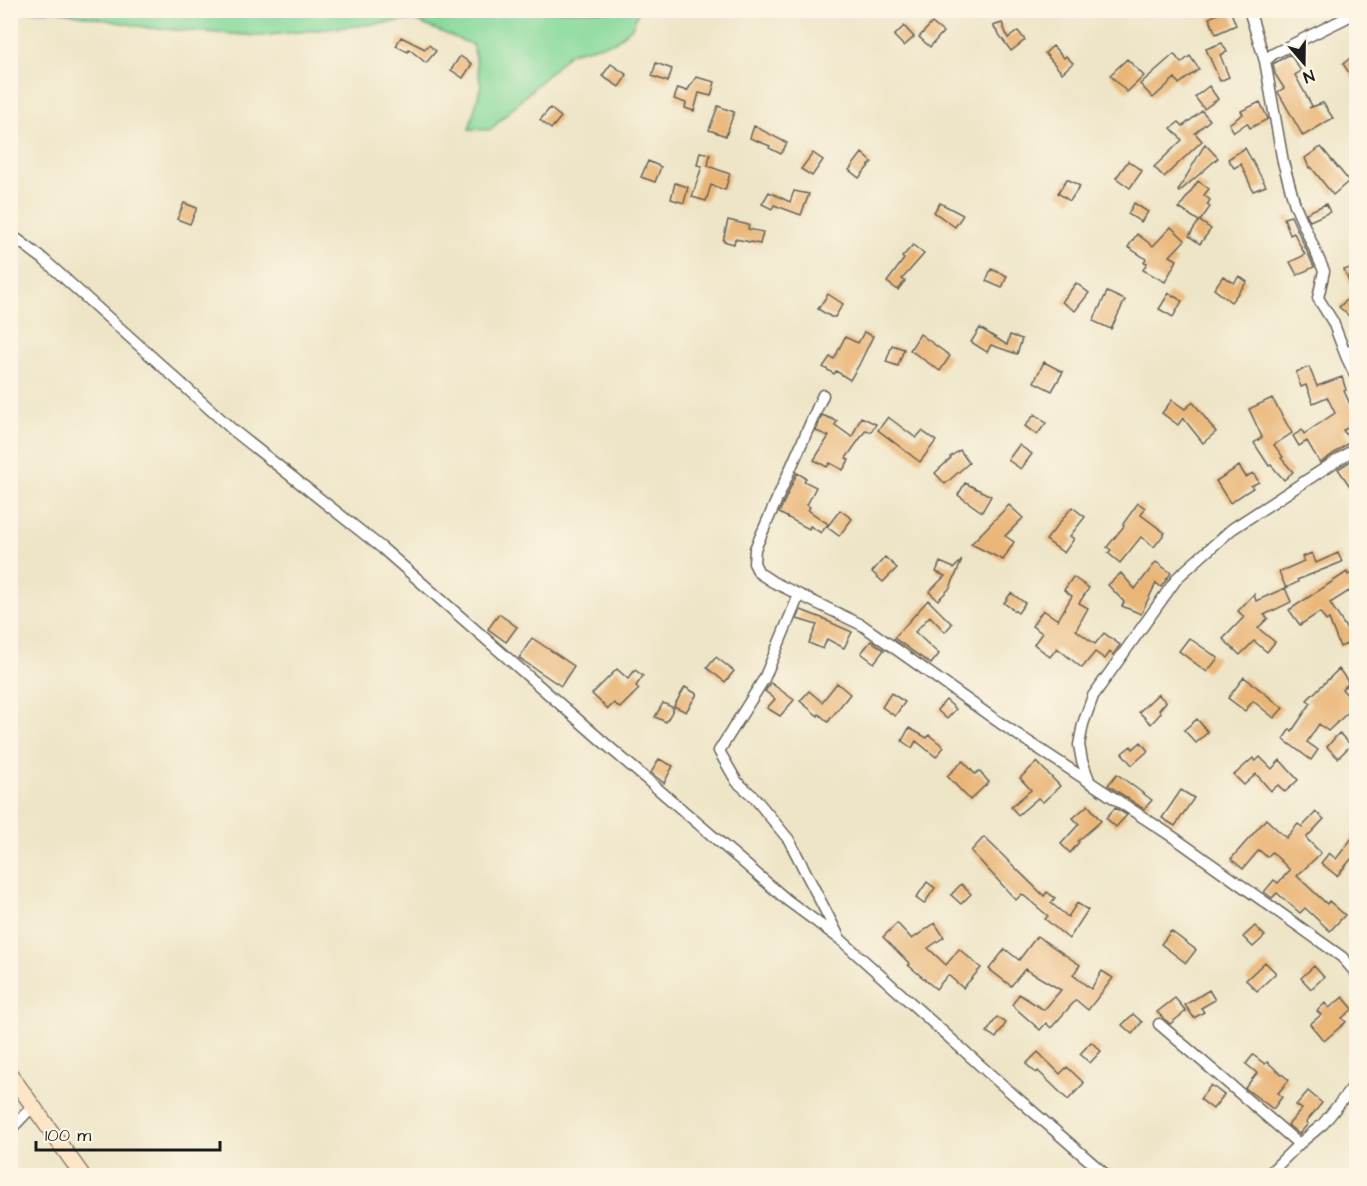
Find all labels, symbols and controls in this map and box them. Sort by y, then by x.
north arrow [1274,33,1334,93]
text: N [1300,64,1317,88]
scale bar [36,1114,220,1152]
text: 100 m [45,1123,91,1148]

